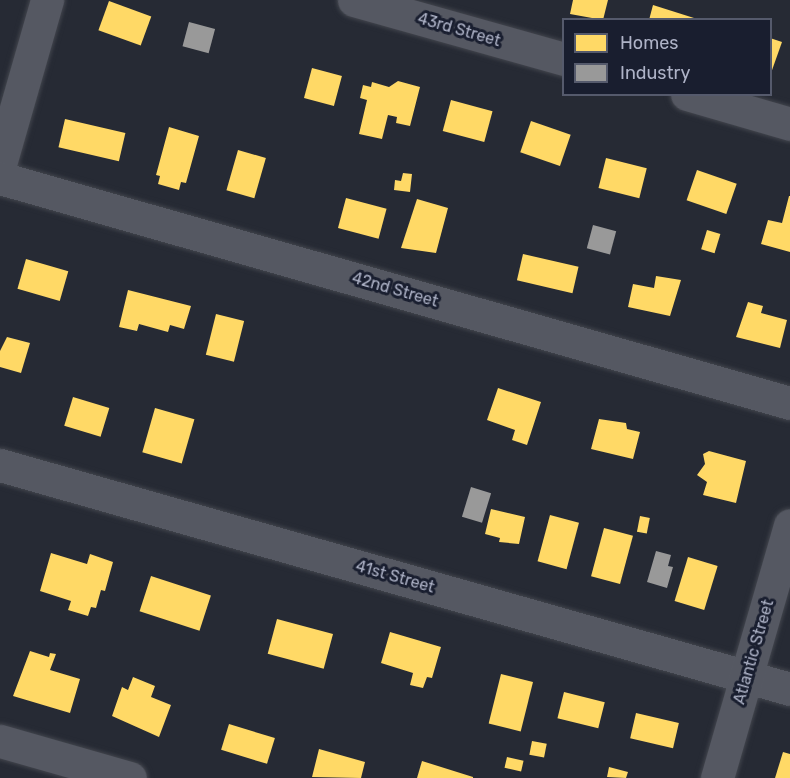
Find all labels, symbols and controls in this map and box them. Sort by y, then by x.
street label: 43rd Street [415,9,503,51]
legend [562,18,772,96]
text: Homes [620,32,678,54]
text: Industry [620,62,690,84]
street label: 42nd Street [350,269,440,311]
street label: 41st Street [353,557,437,597]
street label: Atlantic Street [730,597,778,707]

